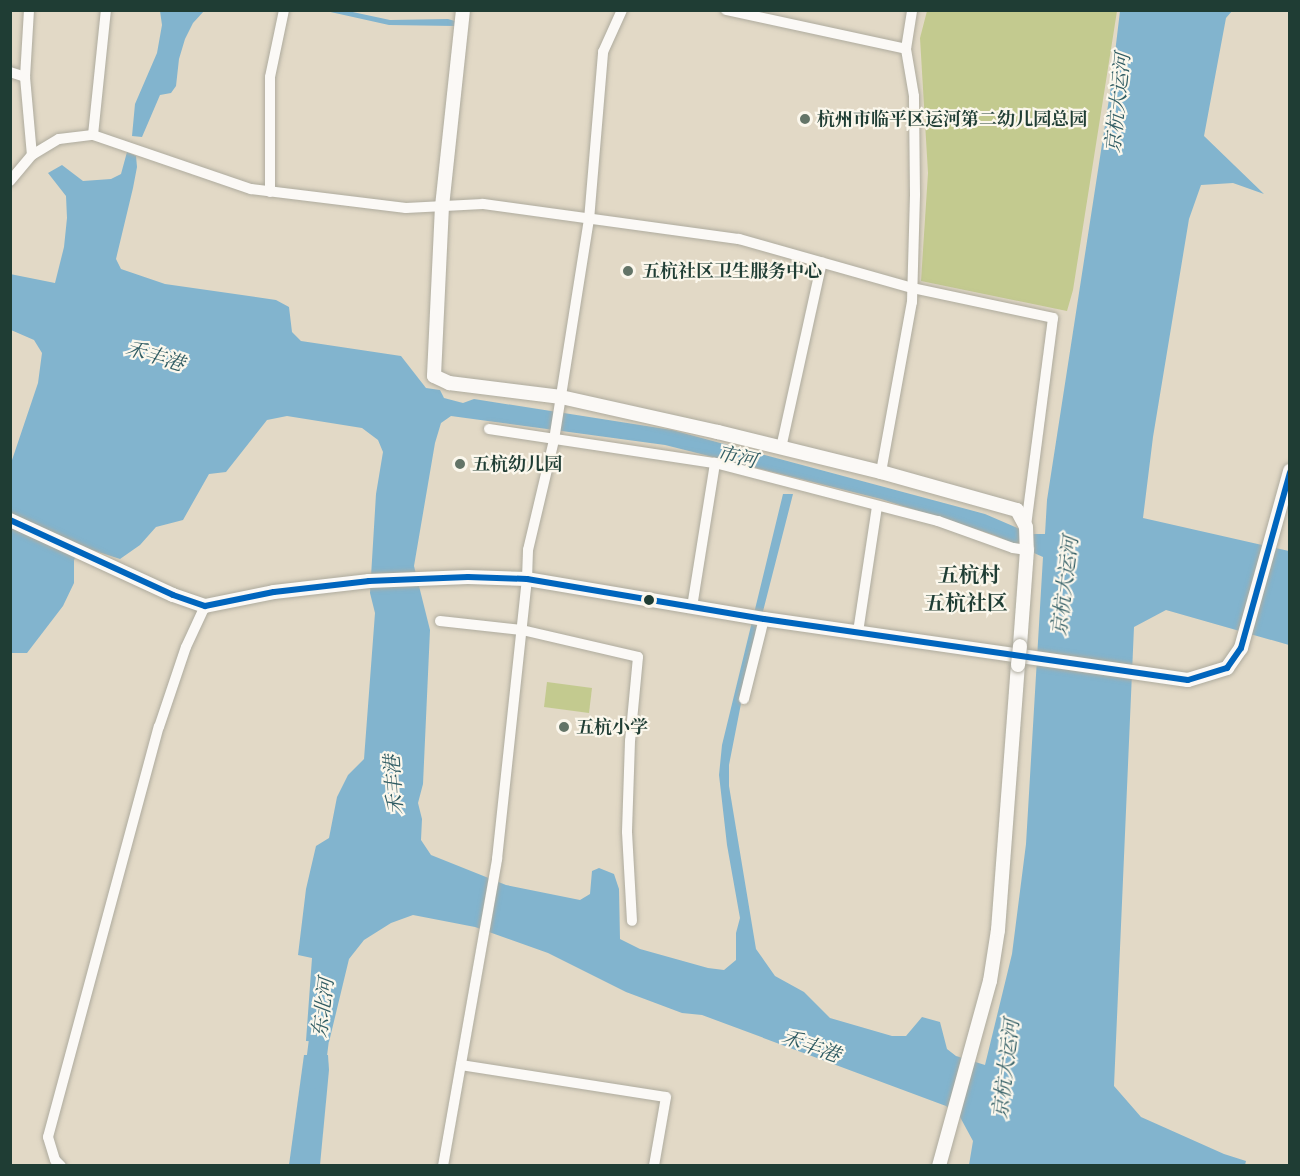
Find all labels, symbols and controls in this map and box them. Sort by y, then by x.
water label: 京杭大运河 [1101,52,1135,154]
place label: 杭州市临平区运河第二幼儿园总园 [817,108,1087,130]
marker: 杭州市临平区运河第二幼儿园总园 [798,112,812,126]
place label: 五杭社区卫生服务中心 [642,260,822,282]
marker: 五杭社区卫生服务中心 [619,262,637,280]
water label: 禾丰港 [123,336,187,376]
water label: 市河 [715,441,759,473]
place label: 五杭幼儿园 [472,453,562,475]
marker: 五杭幼儿园 [453,457,467,471]
water label: 京杭大运河 [1047,535,1083,637]
district label: 五杭村 [938,562,1000,588]
district label: 五杭社区 [924,590,1008,616]
unlabelled marker [643,594,655,606]
place label: 五杭小学 [576,716,648,738]
marker: 五杭小学 [557,720,571,734]
water label: 禾丰港 [380,754,408,816]
water label: 东北河 [307,977,339,1039]
water label: 京杭大运河 [988,1018,1024,1120]
water label: 禾丰港 [779,1024,843,1068]

